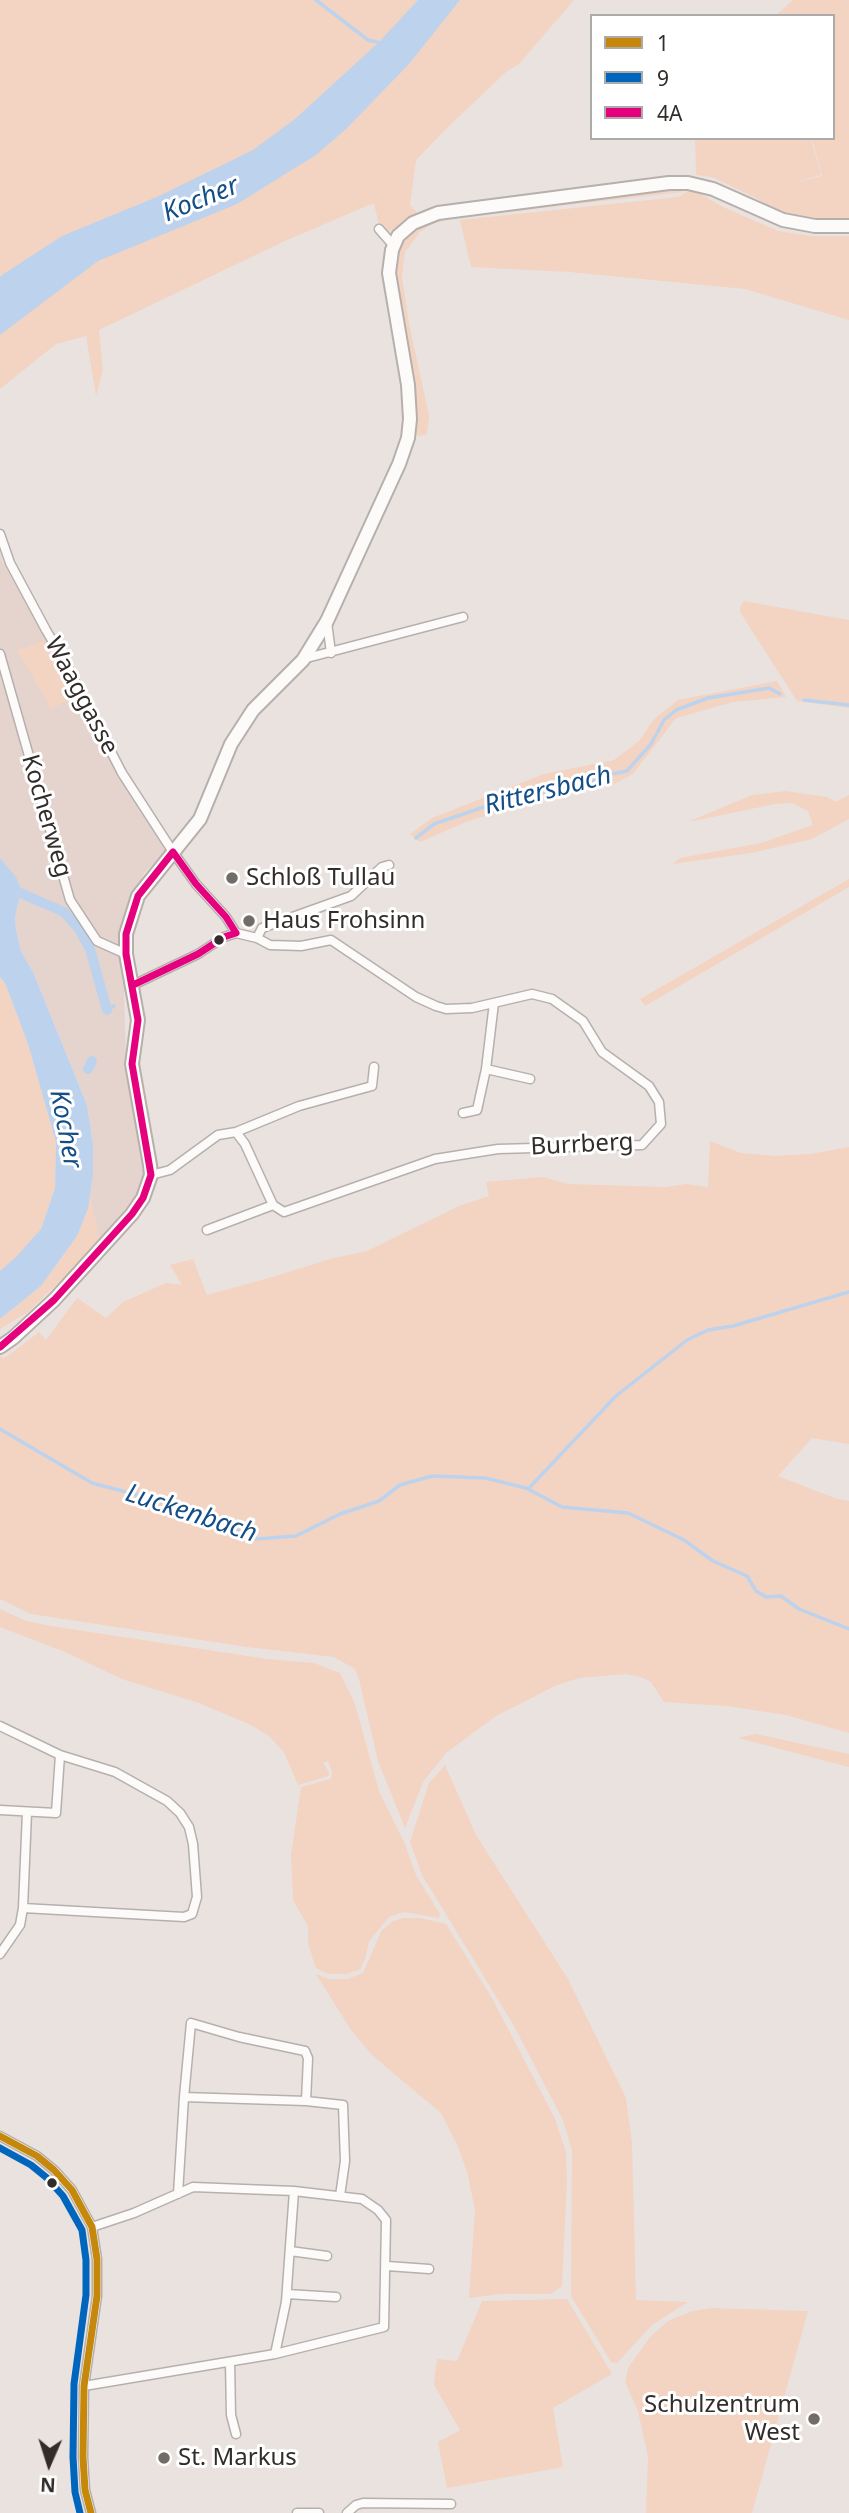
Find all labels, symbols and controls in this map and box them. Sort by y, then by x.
legend [590,14,835,140]
text: 1 [657,29,669,57]
text: 9 [657,64,669,92]
text: 4A [657,99,682,127]
water label: Kocher [158,171,244,229]
street label: Waaggasse [38,633,124,759]
street label: Kocherweg [15,751,77,881]
water label: Rittersbach [481,760,615,822]
place label: Schloß Tullau [246,864,395,892]
marker: Schloß Tullau [224,870,240,886]
place label: Haus Frohsinn [263,907,425,935]
marker: Haus Frohsinn [241,913,257,929]
unlabelled marker [212,933,226,947]
water label: Kocher [42,1087,88,1171]
street label: Burrberg [530,1128,634,1162]
water label: Luckenbach [121,1478,261,1550]
unlabelled marker [45,2176,59,2190]
place label: Schulzentrum West [644,2391,800,2447]
marker: Schulzentrum West [806,2411,822,2427]
north arrow [14,2429,84,2499]
place label: St. Markus [178,2444,297,2472]
marker: St. Markus [156,2450,172,2466]
text: N [40,2472,56,2498]

